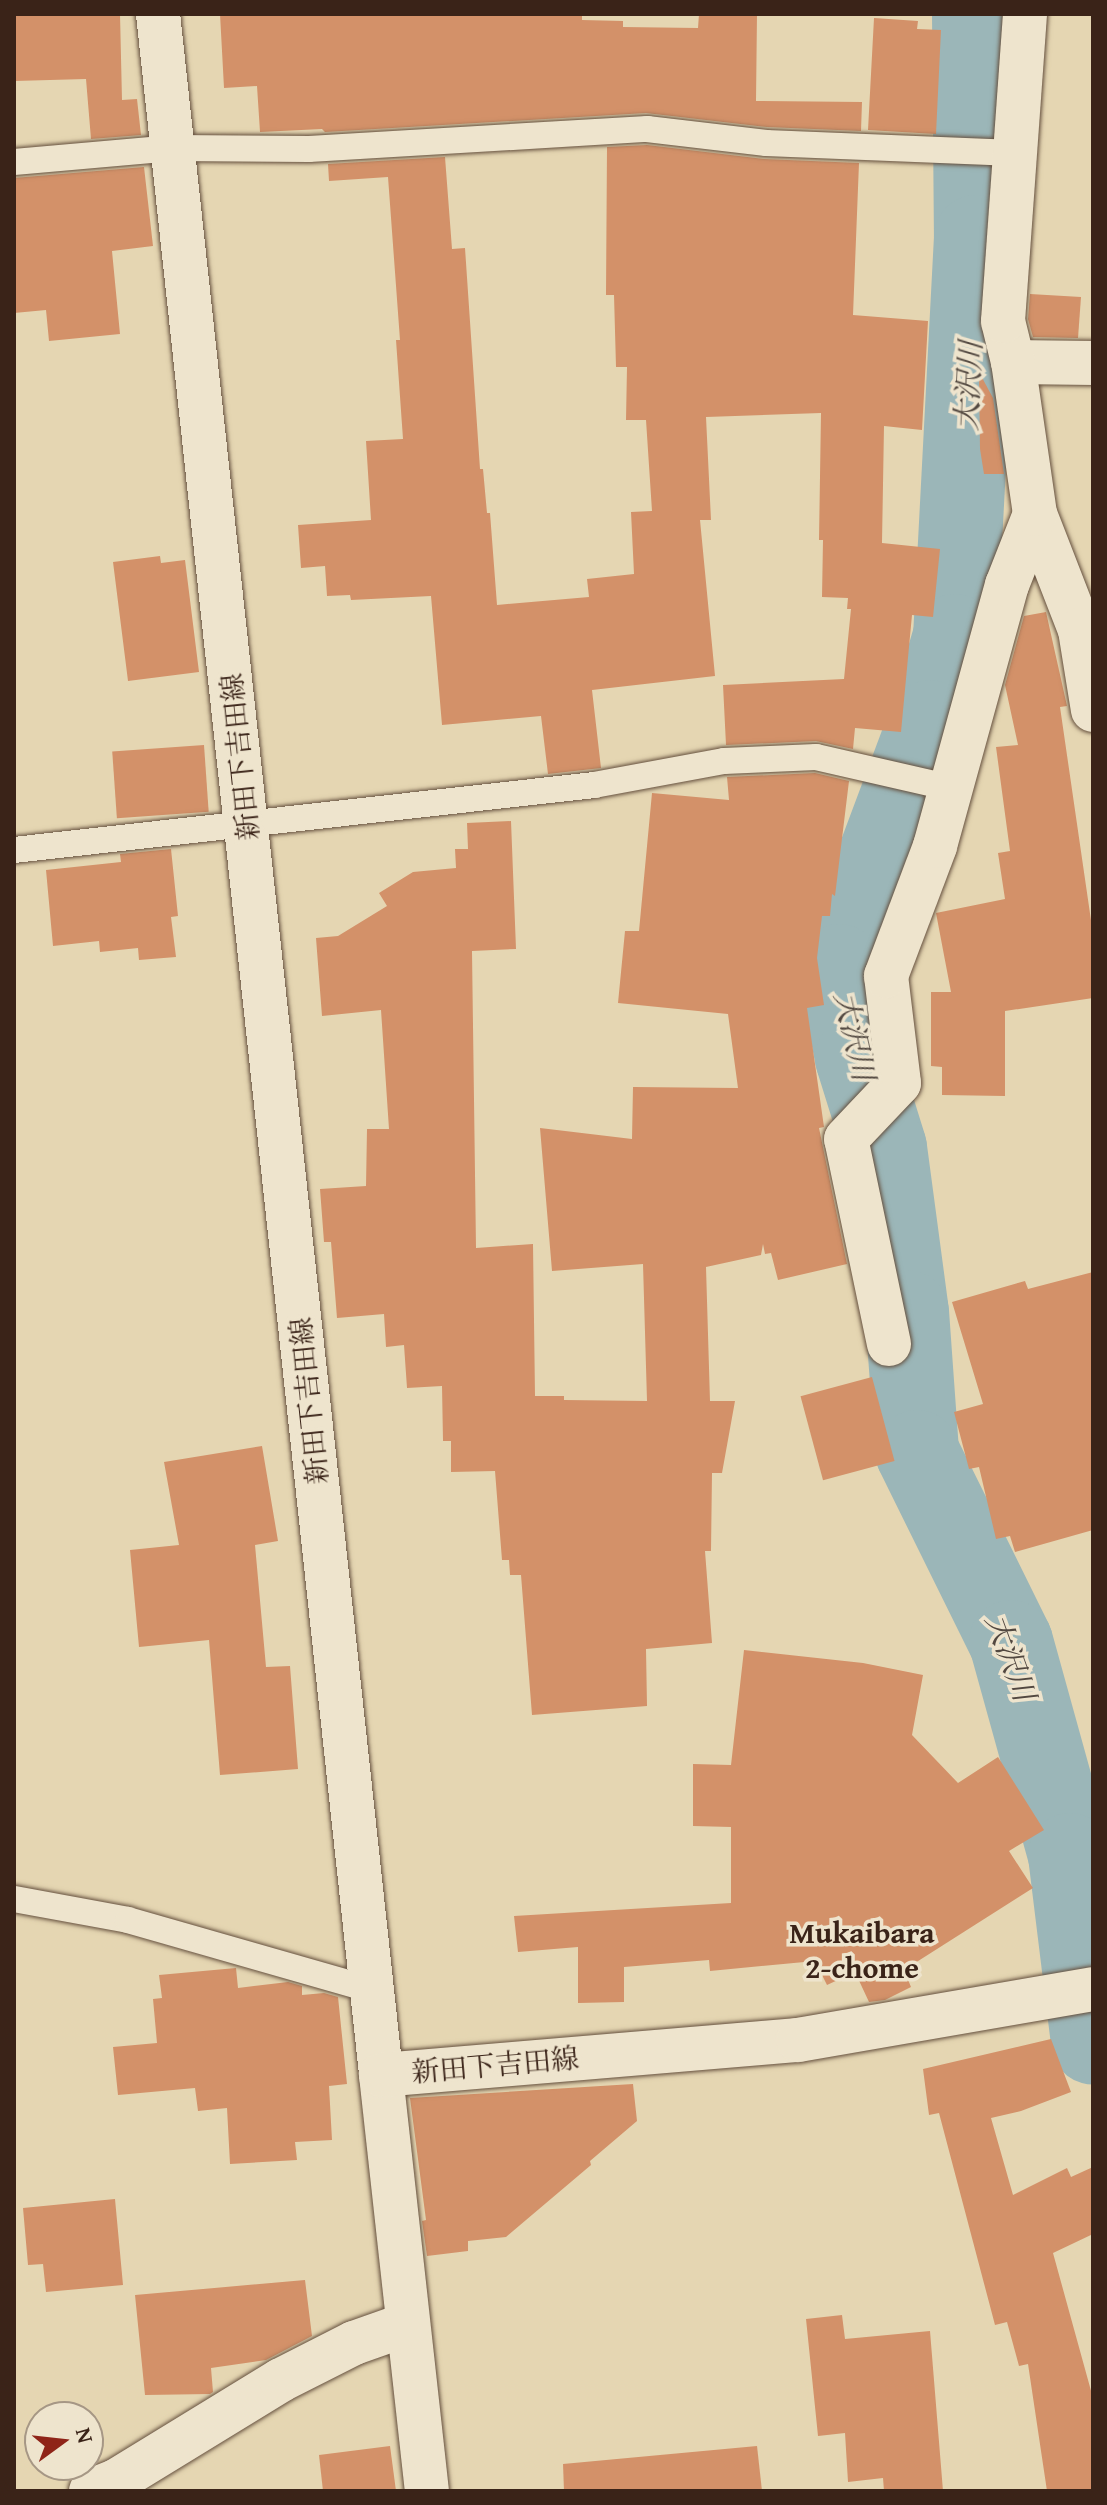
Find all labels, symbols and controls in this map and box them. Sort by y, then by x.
water label: 大沢川 [948,340,988,432]
street label: 新田下吉田線 [215,672,265,842]
water label: 大沢川 [827,988,883,1084]
street label: 新田下吉田線 [284,1316,334,1486]
water label: 大沢川 [979,1609,1043,1705]
district label: Mukaibara 2-chome [789,1914,935,1984]
street label: 新田下吉田線 [410,2041,580,2089]
north arrow [24,2401,104,2481]
text: N [68,2424,103,2447]

